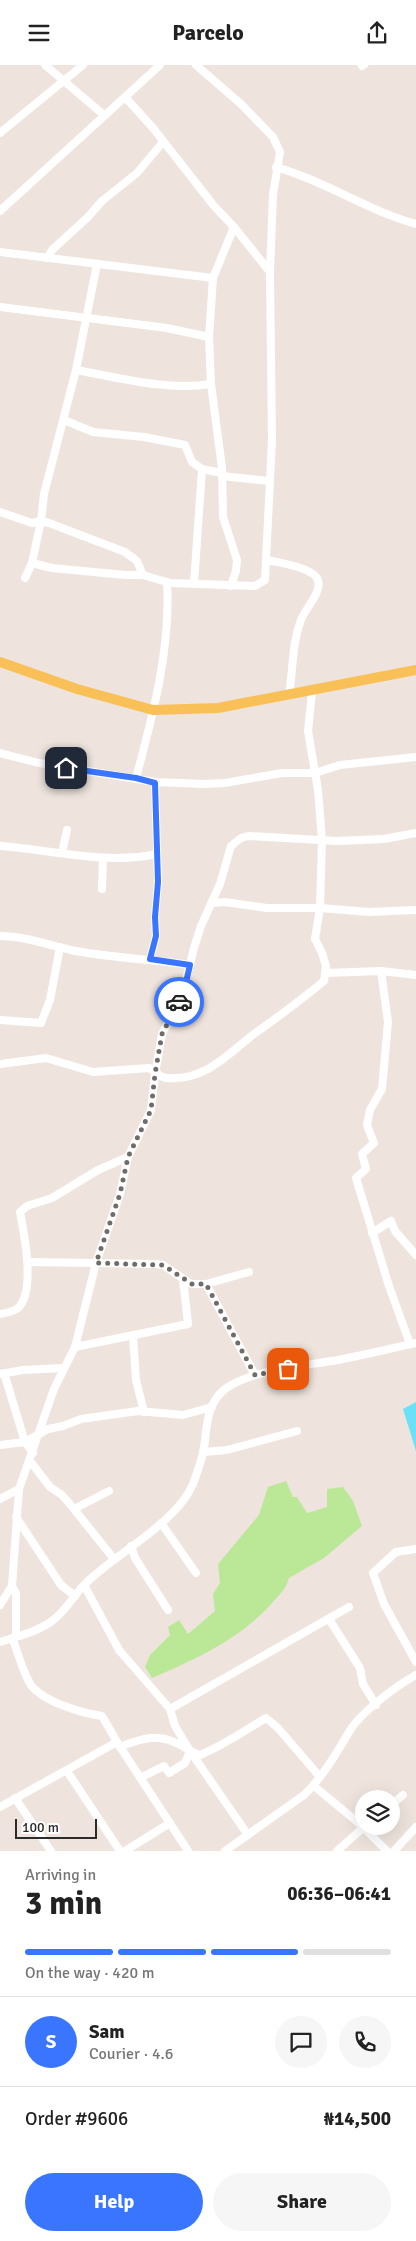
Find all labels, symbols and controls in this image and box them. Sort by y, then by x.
icon: menu [25,19,53,47]
text: Parcelo [172,19,244,46]
icon: share [363,19,391,47]
pin [45,747,87,789]
icon: home [52,754,80,782]
courier [154,977,204,1027]
icon: car [165,988,193,1016]
pin [267,1348,309,1390]
icon: bag [274,1355,302,1383]
map controls [355,1790,400,1835]
button: layers [355,1790,400,1835]
scale bar [15,1816,98,1839]
text: 100 m [22,1819,59,1836]
text: Arriving in [25,1865,96,1885]
text: 06:36–06:41 [287,1882,391,1906]
text: 3 min [25,1884,102,1923]
text: On the way · 420 m [25,1963,155,1983]
button: chat [275,2016,327,2068]
button: phone [339,2016,391,2068]
text: Sam [89,2020,125,2044]
text: S [46,2030,56,2054]
text: Courier · 4.6 [89,2044,173,2064]
text: Order #9606 [25,2107,128,2131]
text: ₦14,500 [324,2107,391,2131]
button: Help [25,2173,203,2231]
button: Share [213,2173,391,2231]

